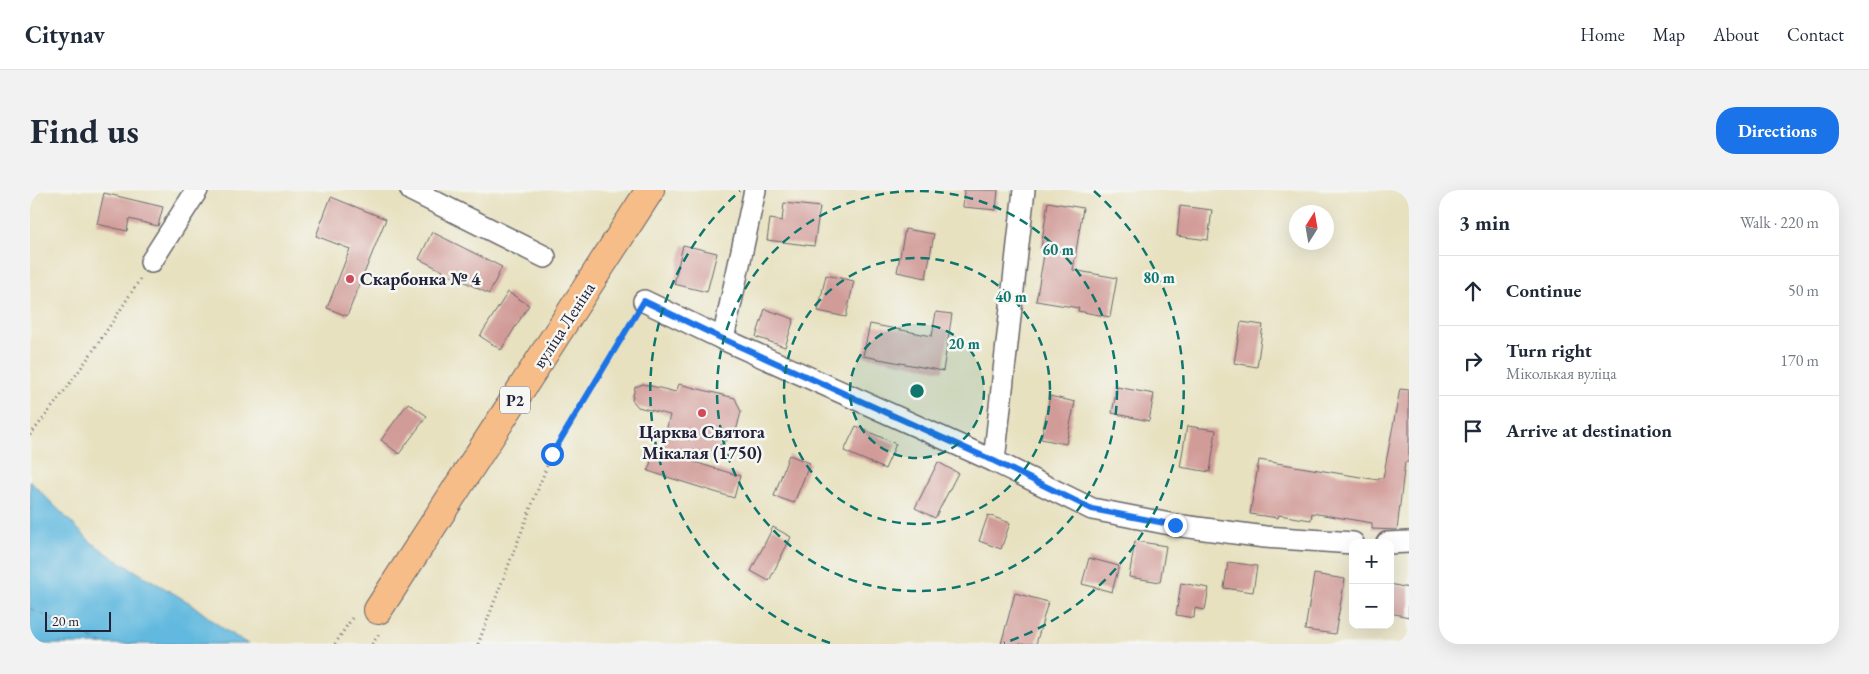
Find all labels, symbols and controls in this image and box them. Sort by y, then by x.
text: Citynav [25,19,105,50]
text: Home [1580,23,1625,46]
text: Map [1653,23,1685,46]
text: About [1713,23,1759,46]
text: Contact [1787,23,1844,46]
button: Directions [1716,107,1839,154]
text: Find us [30,108,139,153]
north arrow [1289,205,1334,250]
text: 3 min [1459,209,1510,236]
text: Walk · 220 m [1740,212,1819,233]
text: 60 m [1042,240,1074,259]
place label: Скарбонка № 4 [360,267,481,290]
text: 80 m [1143,268,1175,287]
marker: Скарбонка № 4 [344,273,356,285]
street label: вуліца Леніна [527,277,600,372]
icon: ahead [1459,277,1487,305]
text: Continue [1506,278,1581,303]
text: 50 m [1788,280,1819,301]
text: 40 m [995,287,1027,306]
text: 20 m [948,334,980,353]
text: Turn right [1506,338,1592,363]
icon: right [1459,347,1487,375]
text: 170 m [1780,350,1819,371]
text: Міколькая вуліца [1506,363,1617,384]
centre of rings [908,382,926,400]
road number: Р2 [500,386,530,414]
marker: Царква Святога Мікалая (1750) [696,407,708,419]
icon: arrive [1459,417,1487,445]
text: Arrive at destination [1506,418,1672,443]
place label: Царква Святога Мікалая (1750) [639,420,765,464]
route start [541,443,564,466]
route end [1164,514,1187,537]
map controls [1349,539,1394,629]
button: + [1349,539,1394,584]
button: − [1349,584,1394,629]
scale bar [45,609,111,632]
text: 20 m [52,612,79,630]

